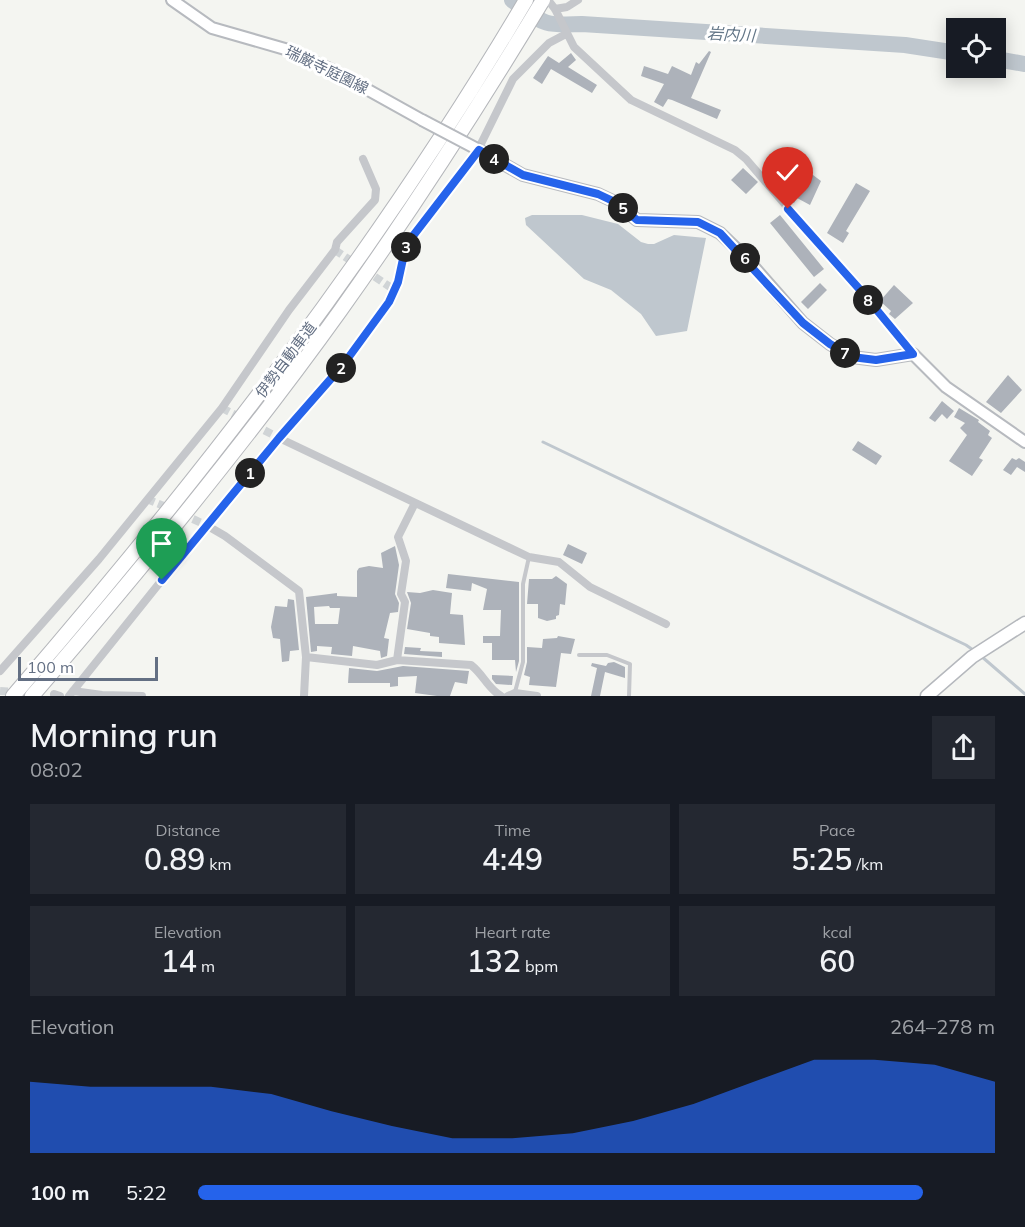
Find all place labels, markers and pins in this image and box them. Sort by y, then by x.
pin: 4 [479,144,509,174]
pin [762,147,813,209]
pin: 5 [608,193,638,223]
pin: 3 [391,232,421,262]
pin: 6 [730,243,760,273]
pin: 8 [853,285,883,315]
pin: 7 [830,338,860,368]
pin: 2 [326,353,356,383]
pin: 1 [235,458,265,488]
pin [136,518,187,580]

